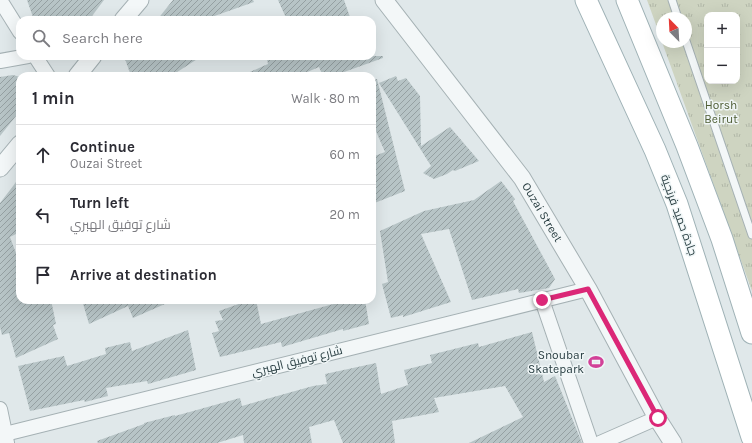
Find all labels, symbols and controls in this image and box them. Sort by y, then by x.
north arrow [656,12,692,48]
map controls [704,12,740,84]
button: + [704,12,740,48]
search box [16,16,376,60]
icon: search [30,27,52,49]
text: Search here [62,29,143,47]
button: − [704,48,740,84]
text: 1 min [32,88,75,108]
text: Walk · 80 m [291,91,360,106]
park label: Horsh Beirut [704,98,738,126]
text: Continue [70,138,135,156]
icon: ahead [32,144,54,166]
text: 60 m [330,147,360,162]
text: Ouzai Street [70,156,142,171]
street label: جادة حميد فرنجية [658,173,700,257]
street label: Ouzai Street [519,180,566,245]
text: Turn left [70,194,129,212]
icon: left [32,204,54,226]
text: 20 m [330,207,360,222]
text: شارع توفيق الهبري [70,217,171,232]
icon: arrive [32,264,54,286]
text: Arrive at destination [70,266,217,284]
route end [533,291,551,309]
street label: شارع توفيق الهبري [250,343,345,382]
place label: Snoubar Skatepark [528,348,585,376]
sports icon: Snoubar Skatepark [587,353,605,371]
route start [649,409,667,427]

